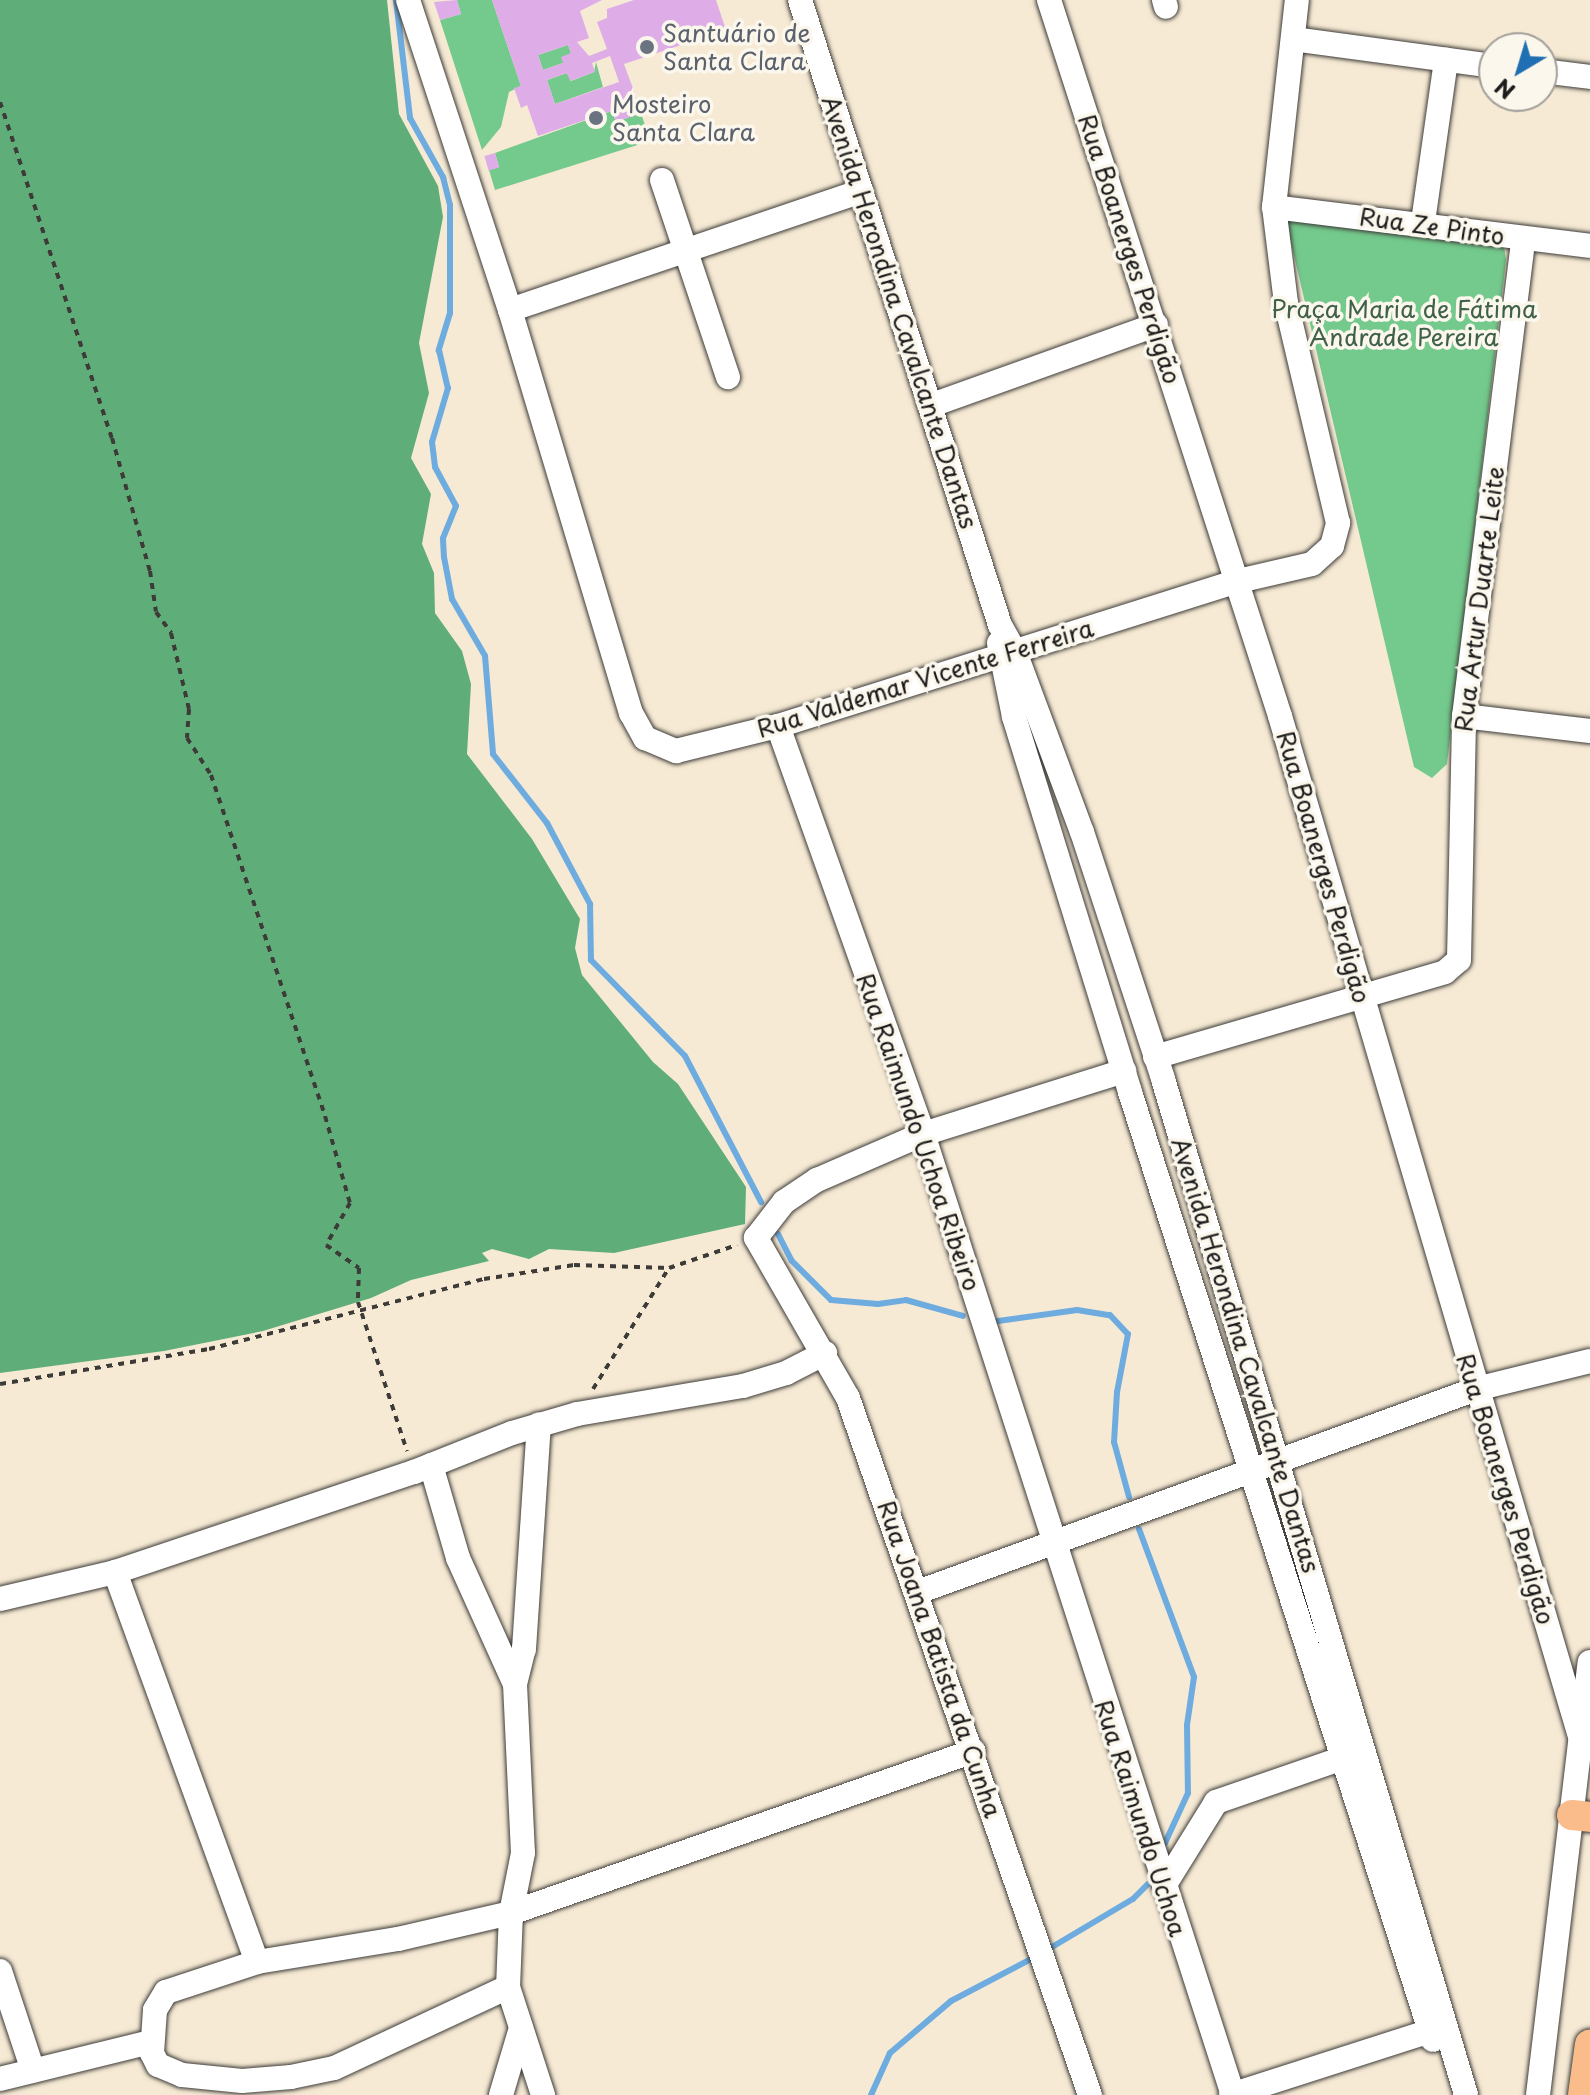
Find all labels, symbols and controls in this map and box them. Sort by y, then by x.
place label: Santuário de Santa Clara [663,19,810,75]
north arrow [1478,32,1558,112]
marker: Santuário de Santa Clara [638,38,656,56]
text: N [1487,71,1521,108]
place label: Mosteiro Santa Clara [612,90,753,146]
street label: Avenida Herondina Cavalcante Dantas [816,93,984,531]
marker: Mosteiro Santa Clara [587,109,605,127]
street label: Rua Boanerges Perdigão [1073,110,1187,388]
street label: Rua Ze Pinto [1357,201,1507,251]
park label: Praça Maria de Fátima Andrade Pereira [1270,295,1538,351]
street label: Rua Artur Duarte Leite [1448,463,1510,735]
street label: Rua Valdemar Vicente Ferreira [750,612,1100,744]
street label: Rua Boanerges Perdigão [1271,727,1377,1007]
street label: Rua Raimundo Uchoa Ribeiro [851,969,987,1295]
street label: Avenida Herondina Cavalcante Dantas [1166,1135,1326,1575]
street label: Rua Boanerges Perdigão [1451,1350,1561,1628]
street label: Rua Joana Batista da Cunha [872,1496,1008,1822]
street label: Rua Raimundo Uchoa [1089,1696,1193,1940]

